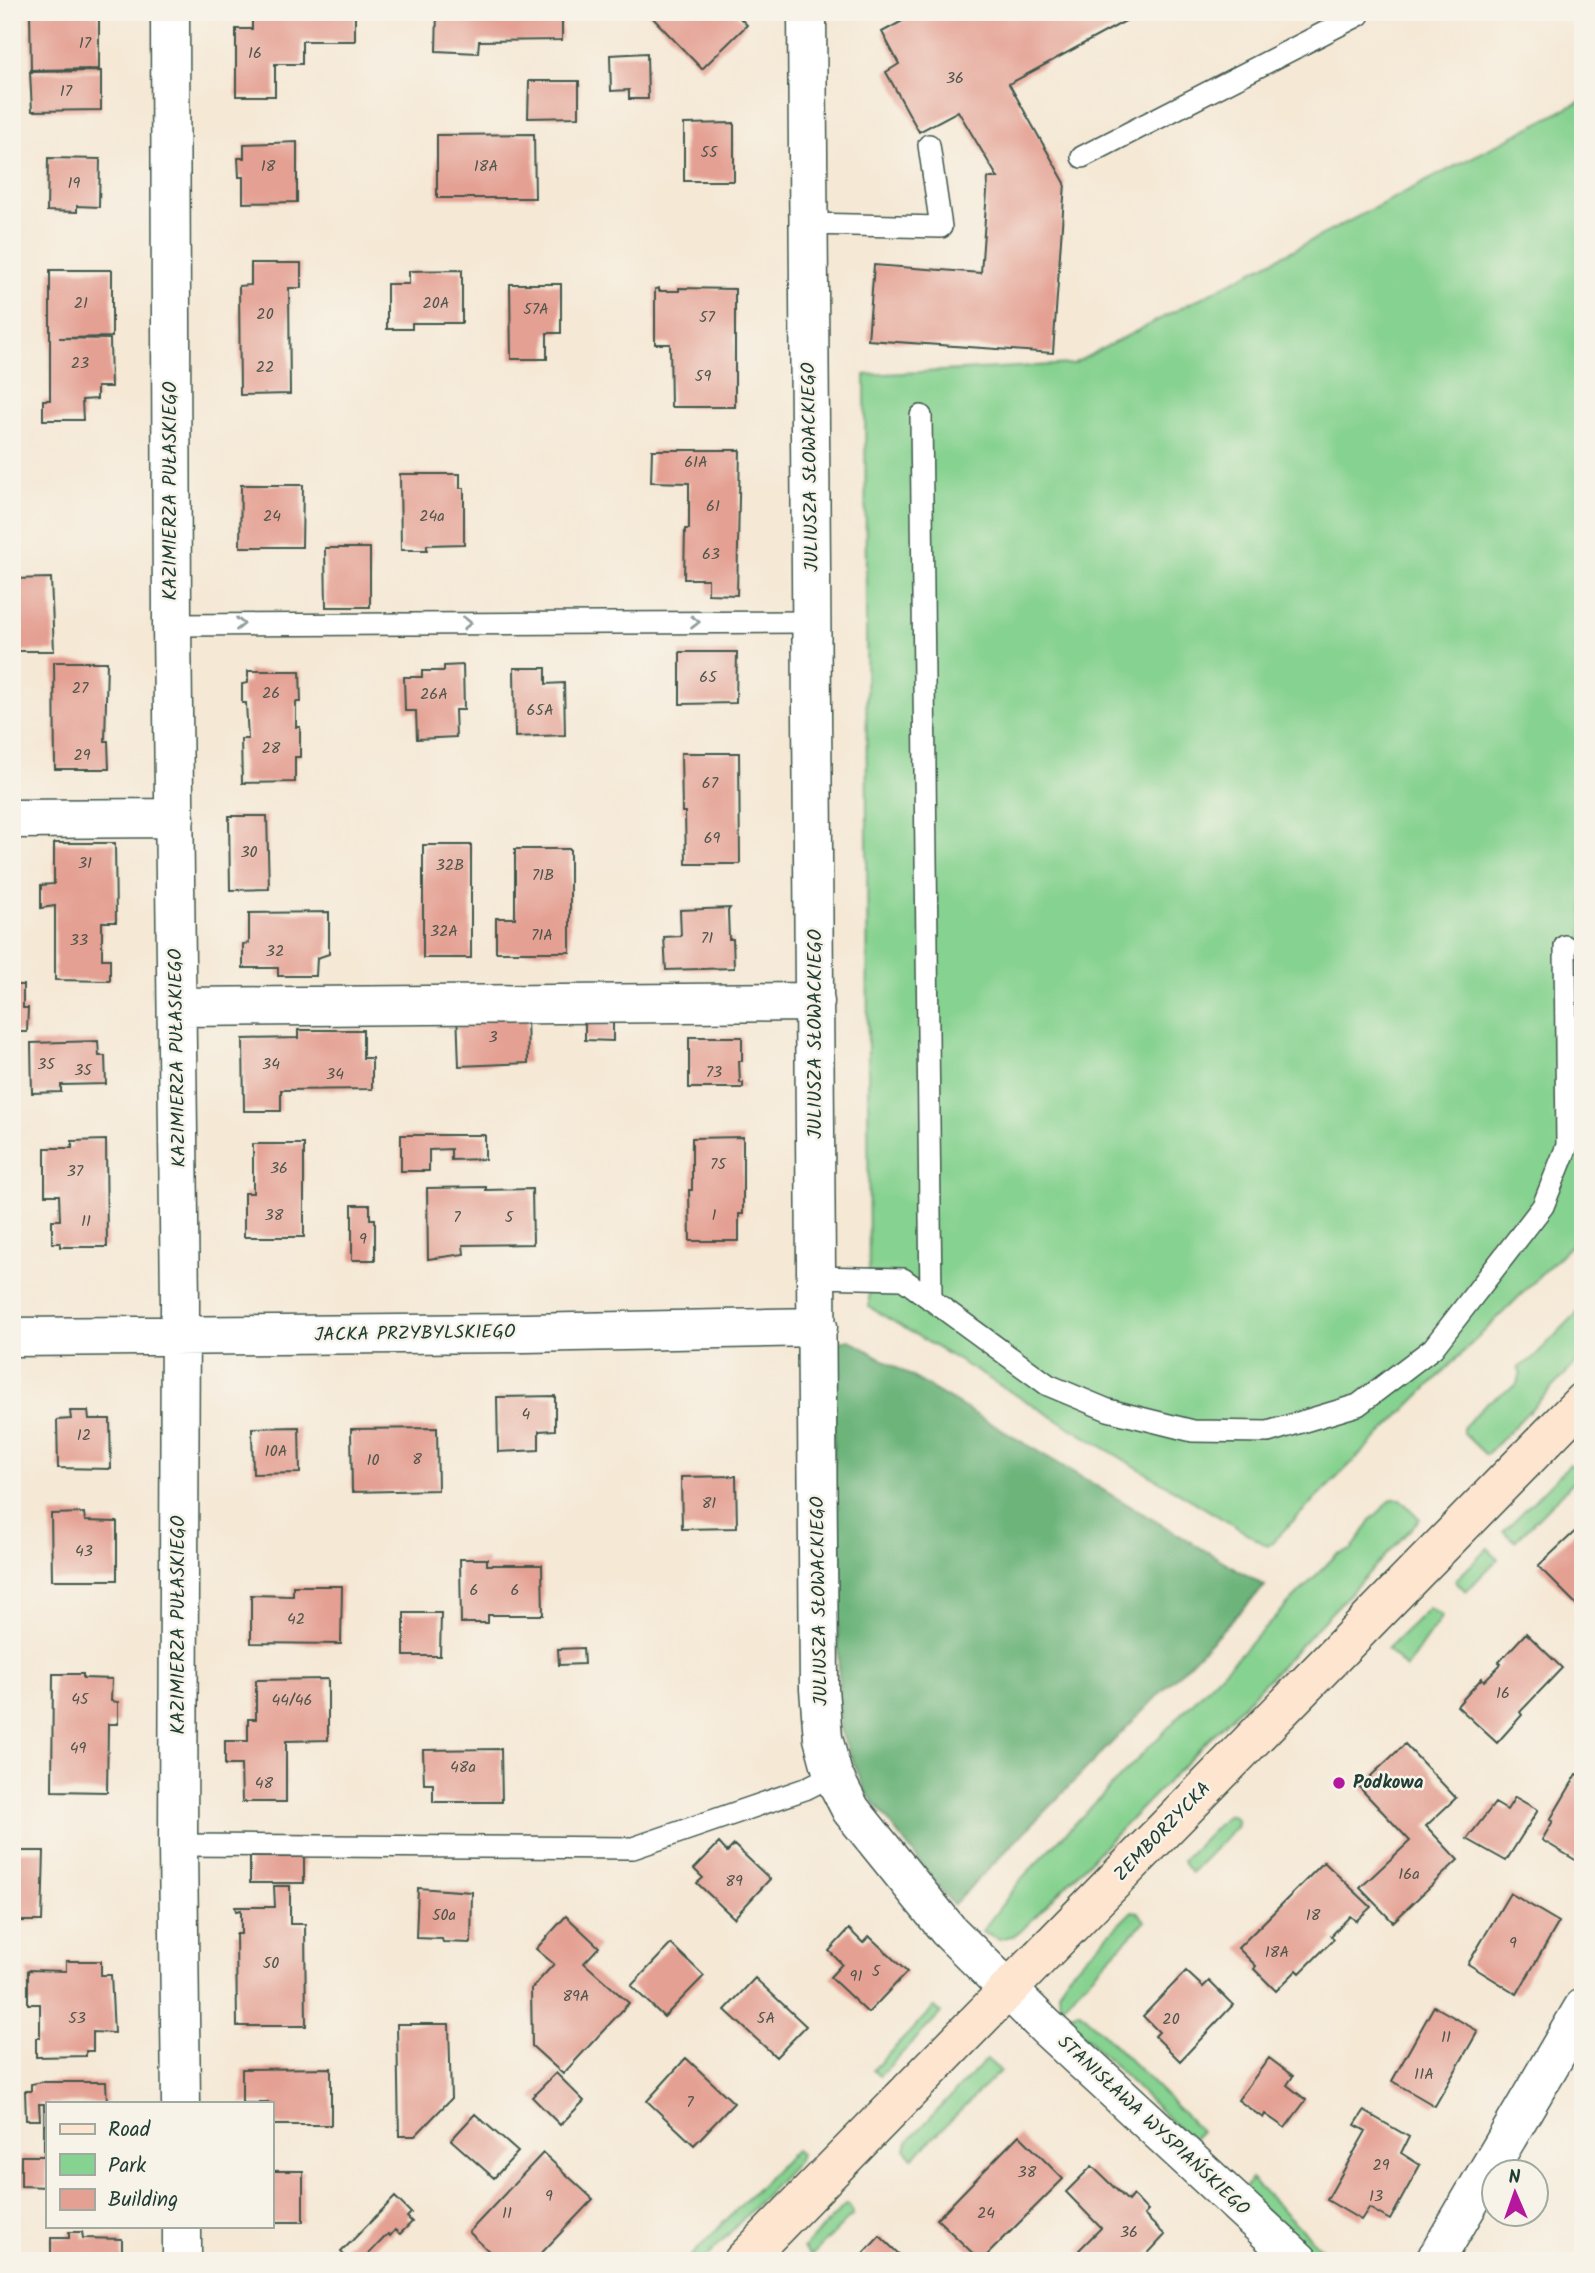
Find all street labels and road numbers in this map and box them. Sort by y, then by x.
street label: JULIUSZA SŁOWACKIEGO [794,362,828,572]
street label: KAZIMIERZA PUŁASKIEGO [156,381,186,601]
street label: JULIUSZA SŁOWACKIEGO [801,929,831,1139]
street label: KAZIMIERZA PUŁASKIEGO [161,948,195,1168]
street label: JACKA PRZYBYLSKIEGO [314,1317,516,1351]
street label: JULIUSZA SŁOWACKIEGO [803,1496,837,1706]
street label: KAZIMIERZA PUŁASKIEGO [164,1515,194,1735]
street label: ZEMBORZYCKA [1107,1775,1219,1889]
street label: STANISŁAWA WYSPIAŃSKIEGO [1050,2028,1256,2224]

